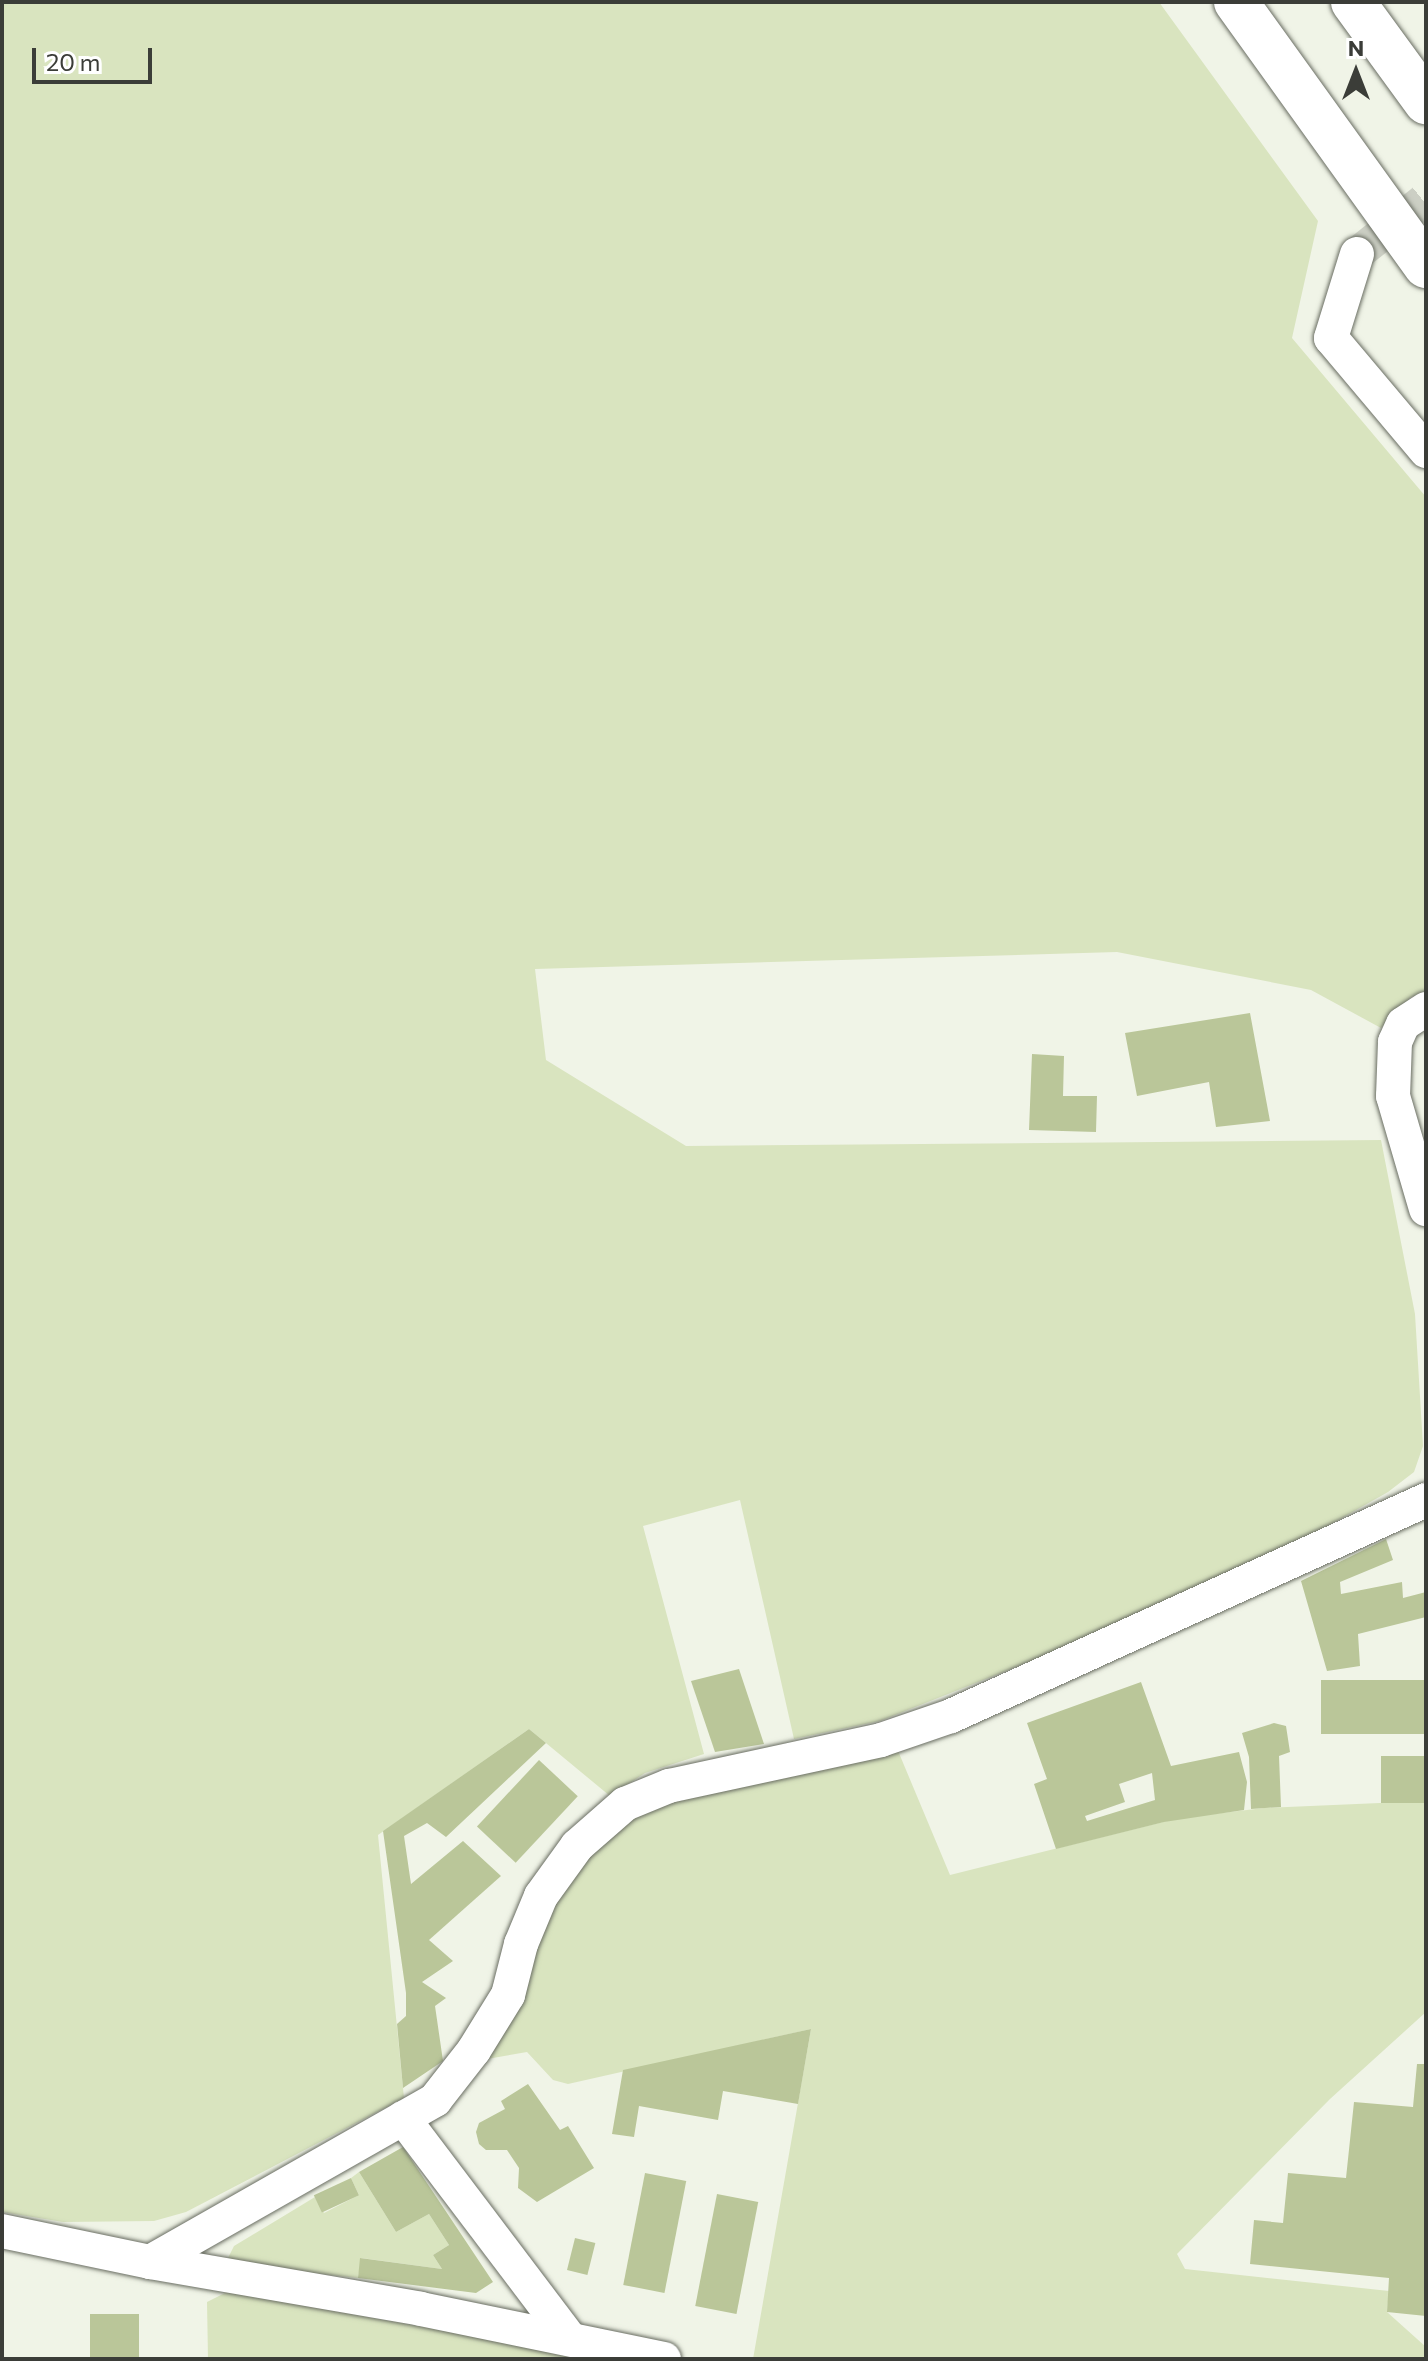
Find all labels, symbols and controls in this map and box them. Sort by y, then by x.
scale bar [36,32,156,82]
north arrow [1316,32,1396,112]
text: N [1348,34,1364,61]
text: 20 m [46,47,100,76]

